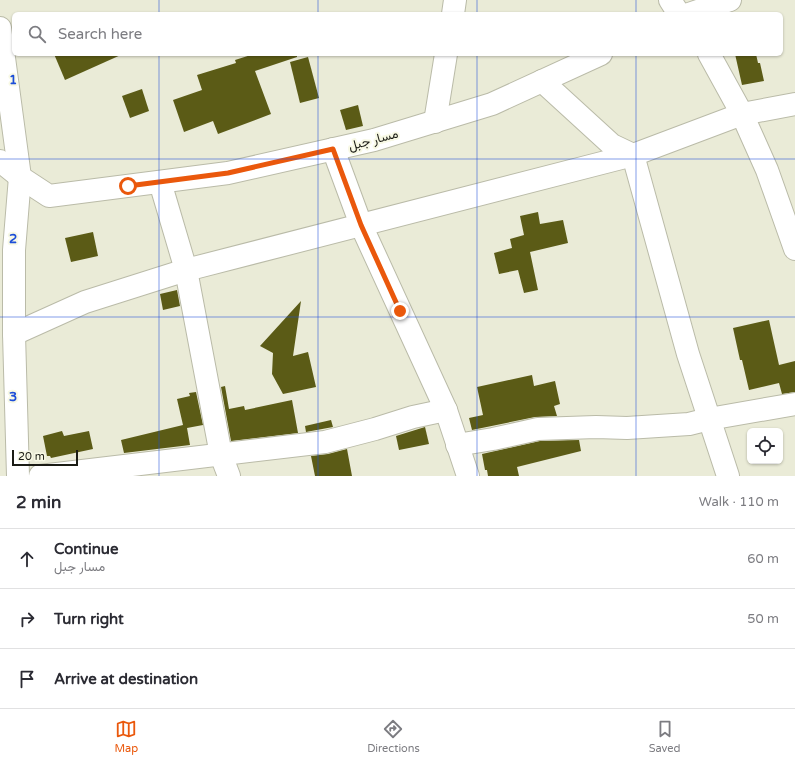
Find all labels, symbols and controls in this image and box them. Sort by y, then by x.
search box [12,12,783,56]
icon: search [26,23,48,45]
text: Search here [58,25,142,43]
text: 1 [9,72,17,88]
street label: مسار جبل [347,126,400,154]
route start [119,177,137,195]
text: 2 [9,231,17,247]
route end [391,302,409,320]
text: 3 [9,389,17,405]
map controls [747,428,783,464]
button: locate [747,428,783,464]
scale bar [12,448,78,467]
text: 20 m [18,450,45,463]
text: 2 min [16,492,61,513]
text: Walk · 110 m [699,494,779,510]
text: Continue [54,540,118,558]
icon: ahead [16,548,38,570]
text: 60 m [747,551,779,567]
text: مسار جبل [54,559,105,575]
icon: right [16,608,38,630]
text: Turn right [54,610,124,628]
text: 50 m [747,611,779,627]
icon: arrive [16,668,38,690]
text: Arrive at destination [54,670,198,688]
tab: Map [114,718,138,755]
tab: Directions [367,718,420,755]
tab: Saved [649,718,681,755]

